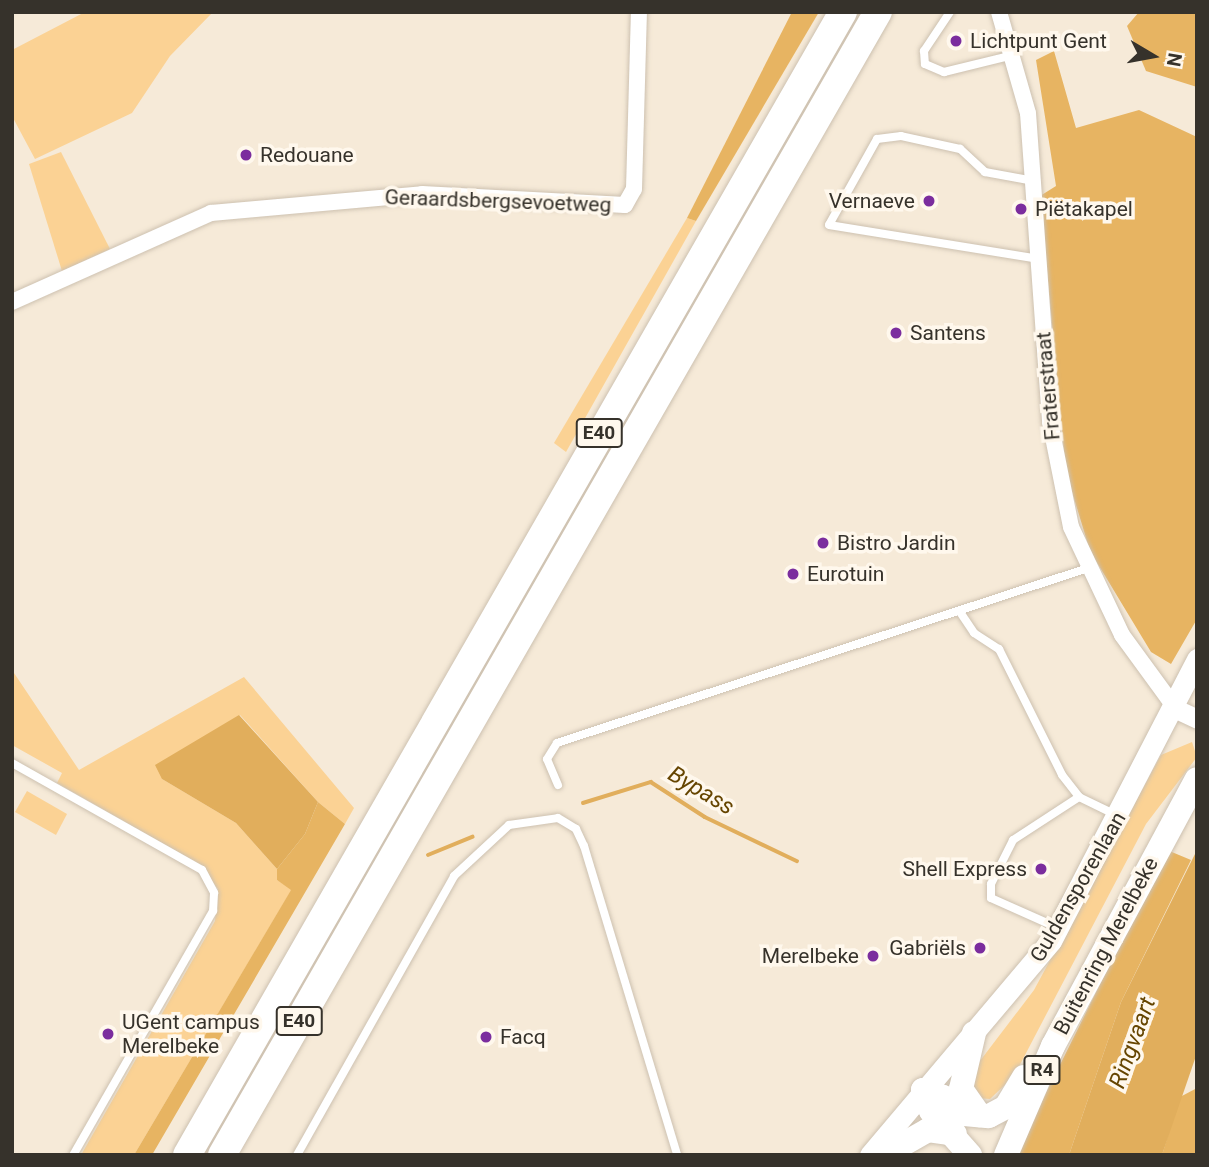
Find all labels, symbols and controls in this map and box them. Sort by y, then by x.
north arrow [1118,21,1188,91]
place label: Lichtpunt Gent [970,28,1107,54]
marker: Lichtpunt Gent [948,33,964,49]
text: N [1162,51,1187,68]
place label: Redouane [260,142,354,168]
marker: Redouane [238,147,254,163]
street label: Geraardsbergsevoetweg [384,184,612,218]
place label: Vernaeve [829,188,915,214]
marker: Vernaeve [921,193,937,209]
place label: Piëtakapel [1035,196,1133,222]
marker: Piëtakapel [1013,201,1029,217]
place label: Santens [910,320,986,346]
marker: Santens [888,325,904,341]
street label: Fraterstraat [1031,331,1065,441]
road number: E40 [574,418,624,448]
place label: Bistro Jardin [837,530,955,556]
marker: Bistro Jardin [815,535,831,551]
place label: Eurotuin [807,561,884,587]
marker: Eurotuin [785,566,801,582]
water label: Bypass [663,761,739,821]
street label: Guldensporenlaan [1025,807,1131,967]
street label: Buitenring Merelbeke [1049,853,1163,1039]
place label: Shell Express [903,856,1027,882]
marker: Shell Express [1033,861,1049,877]
place label: Gabriëls [889,935,966,961]
marker: Gabriëls [972,940,988,956]
place label: Merelbeke [762,943,859,969]
marker: Merelbeke [865,948,881,964]
water label: Ringvaart [1104,994,1162,1092]
road number: E40 [274,1006,324,1036]
place label: UGent campus Merelbeke [122,1009,260,1059]
place label: Facq [500,1024,546,1050]
marker: UGent campus Merelbeke [100,1026,116,1042]
marker: Facq [478,1029,494,1045]
road number: R4 [1023,1054,1061,1086]

